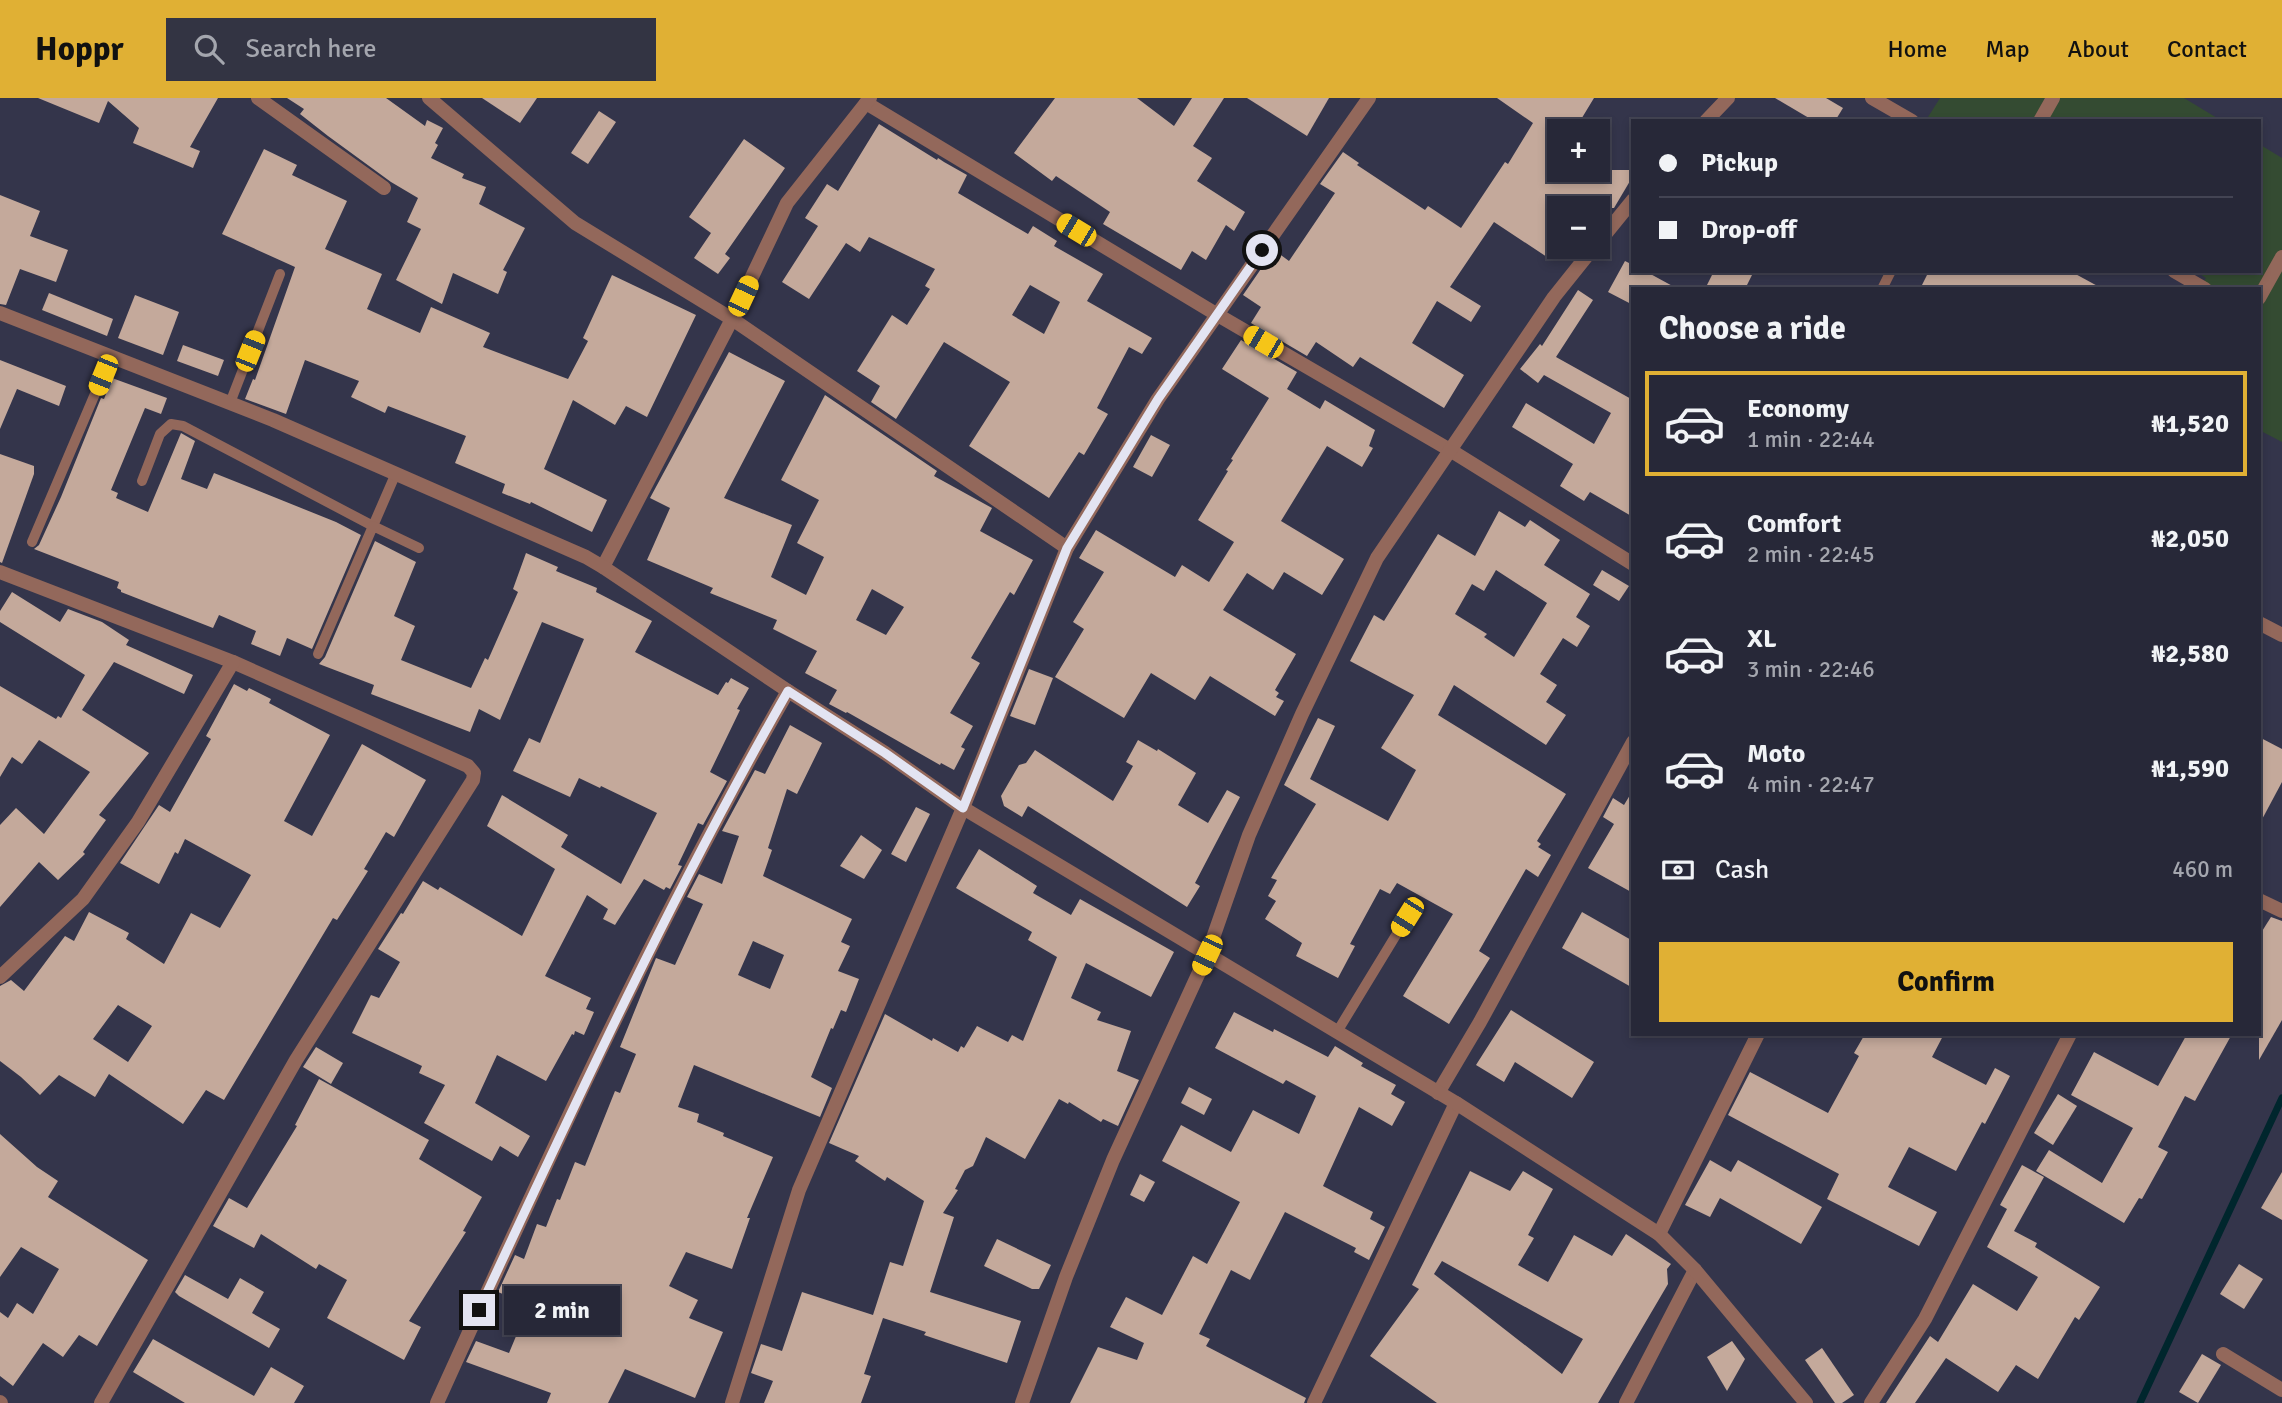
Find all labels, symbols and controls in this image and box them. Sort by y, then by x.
search box [166,18,656,81]
text: Hoppr [35,29,124,70]
icon: search [190,30,228,68]
text: Search here [246,33,377,65]
text: Home [1887,34,1947,64]
text: Map [1985,34,2030,64]
text: About [2068,34,2129,64]
text: Contact [2167,34,2247,64]
map controls [1547,119,1610,259]
button: + [1547,119,1610,182]
text: Pickup [1701,147,1778,179]
button: − [1547,196,1610,259]
car [1053,210,1100,250]
text: Drop-off [1701,214,1797,246]
route start [1246,234,1278,266]
car [725,273,762,319]
text: Choose a ride [1659,309,1846,348]
car [1240,322,1287,362]
car [233,328,268,374]
car [86,352,121,398]
icon: car [1663,392,1726,455]
text: Economy [1747,393,1849,425]
text: ₦1,520 [2151,408,2229,440]
text: 1 min · 22:44 [1747,425,1875,454]
icon: car [1663,507,1726,570]
text: Comfort [1747,508,1841,540]
text: ₦2,050 [2151,523,2229,555]
text: 2 min · 22:45 [1747,540,1875,569]
icon: car [1663,622,1726,685]
text: XL [1747,623,1777,655]
text: ₦2,580 [2151,638,2229,670]
text: 3 min · 22:46 [1747,655,1875,684]
icon: car [1663,737,1726,800]
text: Moto [1747,738,1805,770]
text: ₦1,590 [2151,753,2229,785]
text: 4 min · 22:47 [1747,770,1875,799]
icon: cash [1659,851,1697,889]
text: Cash [1715,854,1769,886]
text: 460 m [2172,855,2233,884]
car [1387,894,1428,940]
car [1189,932,1226,978]
button: Confirm [1659,942,2233,1022]
callout: 2 min [504,1286,619,1334]
route end [463,1294,495,1326]
text: 2 min [534,1296,590,1325]

